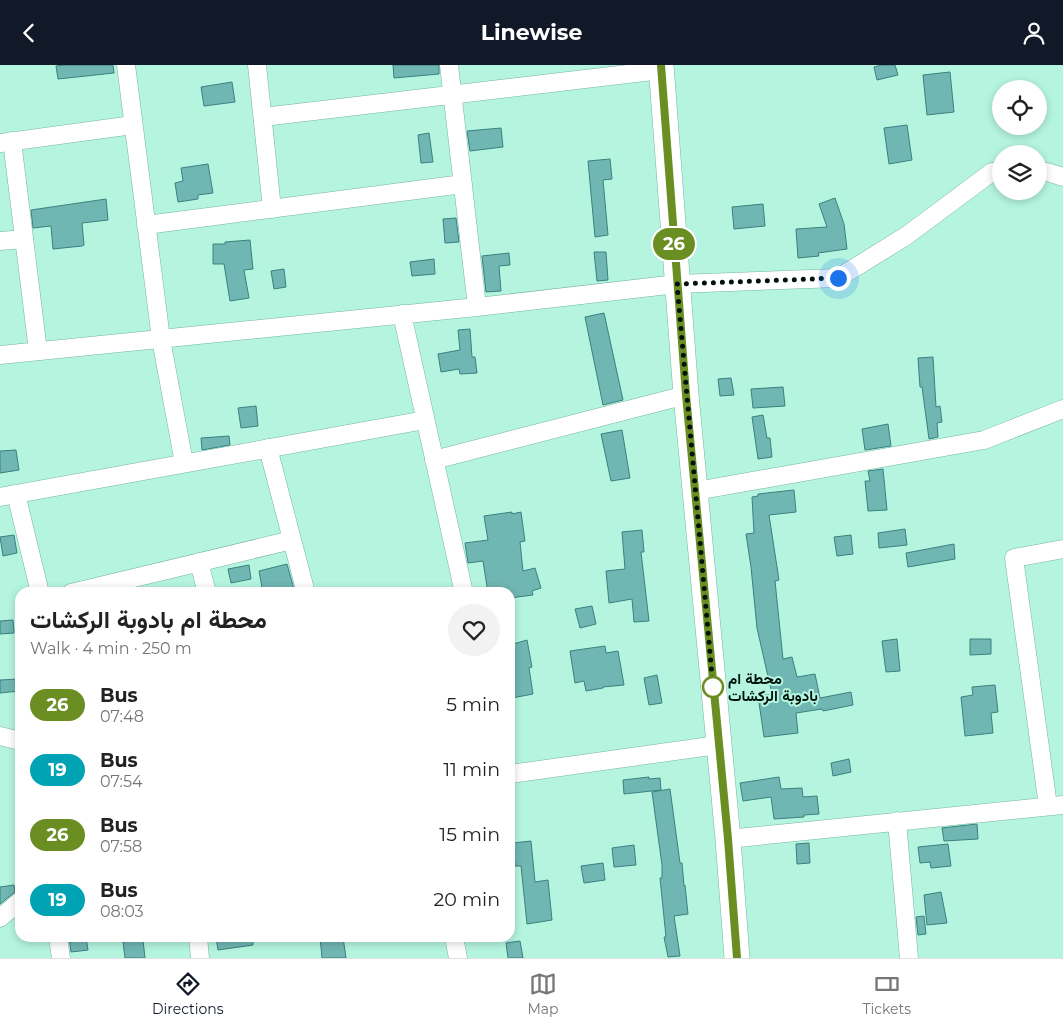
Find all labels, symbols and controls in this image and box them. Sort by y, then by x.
icon: back [15,19,43,47]
text: Linewise [481,19,582,46]
icon: person [1020,19,1048,47]
map controls [992,80,1047,200]
button: locate [992,80,1047,135]
button: layers [992,145,1047,200]
line badge: 26 [652,228,696,260]
text: 26 [663,233,685,255]
your location [826,266,851,291]
button: heart [448,604,500,656]
text: محطة ام بادوبة الركشات [30,605,267,634]
text: Walk · 4 min · 250 m [30,639,192,658]
place label: محطة ام بادوبة الركشات [728,669,818,705]
marker: محطة ام بادوبة الركشات [702,676,724,698]
text: Bus [100,684,138,707]
text: 5 min [446,693,500,716]
text: 26 [46,694,69,716]
text: 07:48 [100,707,144,726]
text: Bus [100,749,138,772]
text: 11 min [443,758,500,781]
text: 19 [48,759,67,781]
text: 07:54 [100,772,143,791]
text: Bus [100,814,138,837]
text: 15 min [439,823,500,846]
text: 26 [46,824,69,846]
text: 07:58 [100,837,142,856]
text: Bus [100,879,138,902]
text: 20 min [434,888,500,911]
text: 19 [48,889,67,911]
text: 08:03 [100,902,144,921]
tab: Directions [152,970,224,1018]
tab: Map [527,970,559,1018]
tab: Tickets [862,970,911,1018]

